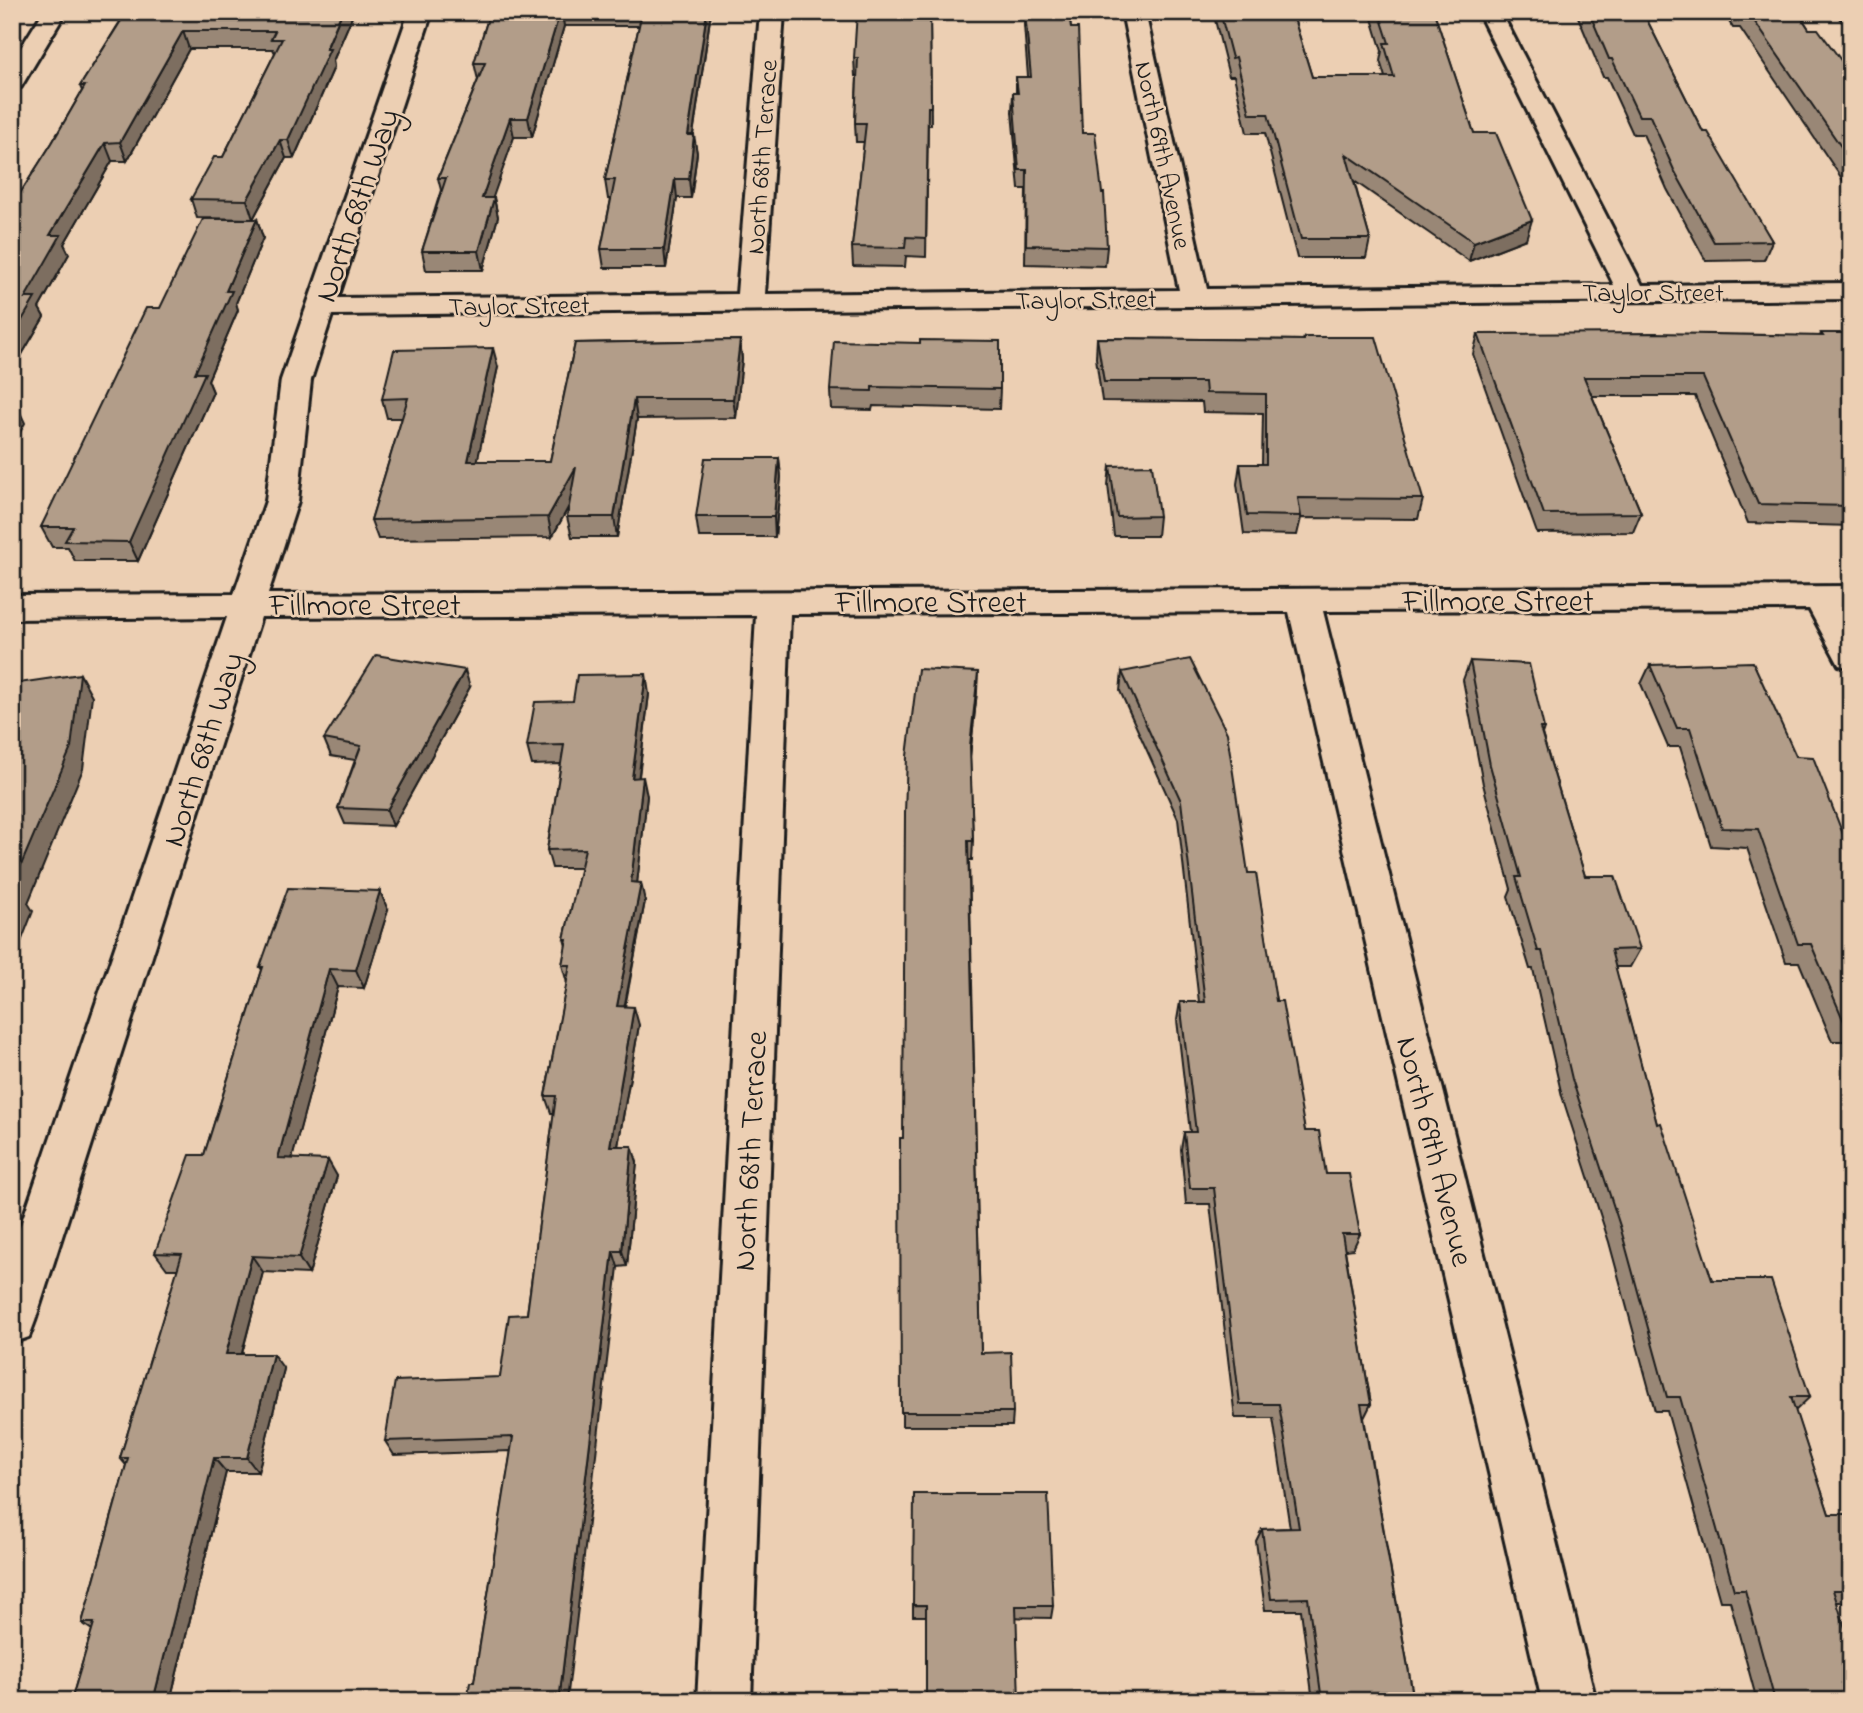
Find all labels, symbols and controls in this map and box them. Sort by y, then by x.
street label: North 68th Terrace [738,58,790,256]
street label: North 69th Avenue [1123,58,1200,253]
street label: North 68th Way [304,103,414,309]
street label: Taylor Street [1582,276,1724,314]
street label: Taylor Street [1015,282,1157,322]
street label: Taylor Street [448,288,590,328]
street label: Fillmore Street [1401,580,1594,627]
street label: Fillmore Street [834,581,1027,628]
street label: Fillmore Street [268,584,461,631]
street label: North 68th Way [152,647,259,853]
street label: North 68th Terrace [723,1029,782,1272]
street label: North 69th Avenue [1381,1032,1484,1272]

